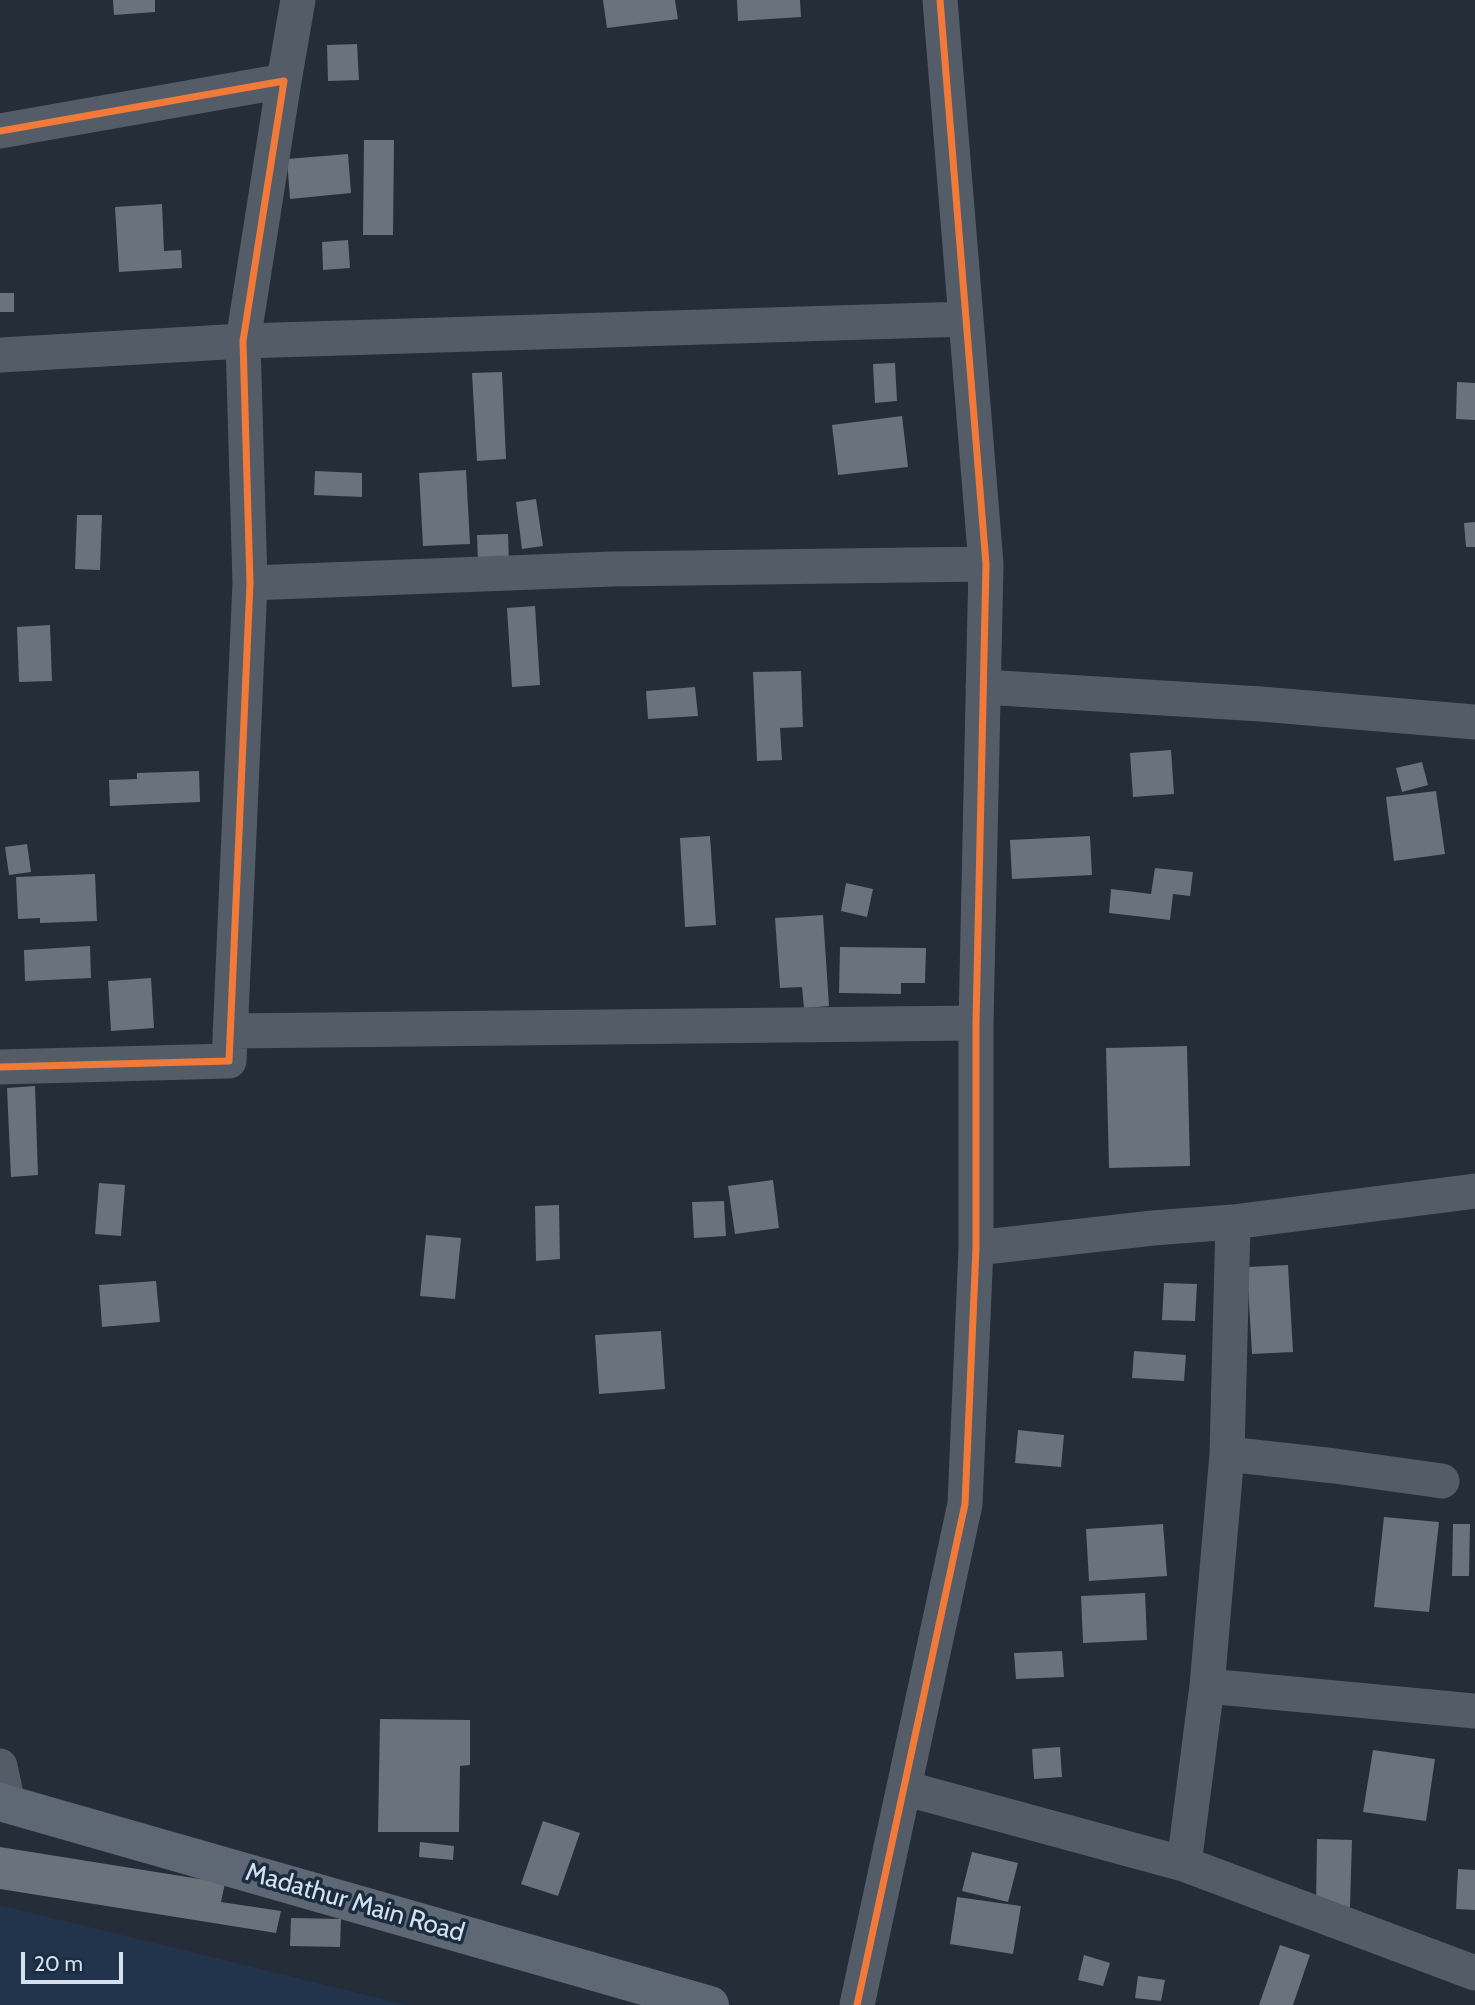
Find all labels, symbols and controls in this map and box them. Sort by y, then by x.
street label: Madathur Main Road [242,1857,468,1949]
scale bar [24,1938,126,1982]
text: 20 m [34,1951,83,1976]

